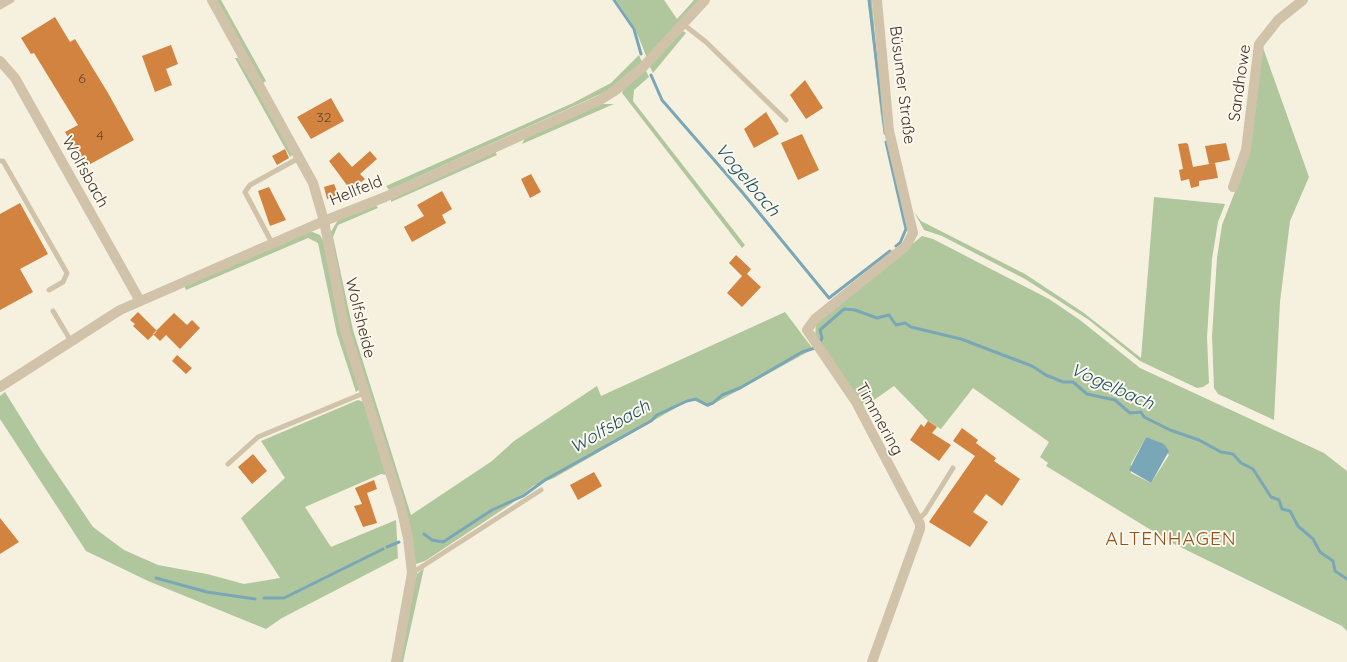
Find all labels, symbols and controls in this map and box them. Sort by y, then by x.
street label: Büsumer Straße [885,25,919,145]
street label: Sandhowe [1225,43,1255,123]
house number: 6 [78,71,86,87]
house number: 32 [316,110,332,126]
house number: 4 [96,128,104,144]
street label: Wolfsbach [58,133,112,211]
water label: Vogelbach [710,139,784,221]
street label: Hellfeld [327,172,385,210]
street label: Wolfsheide [341,276,379,360]
water label: Vogelbach [1067,359,1157,415]
street label: Timmering [851,379,907,459]
water label: Wolfsbach [566,396,654,458]
district label: ALTENHAGEN [1104,528,1238,550]

